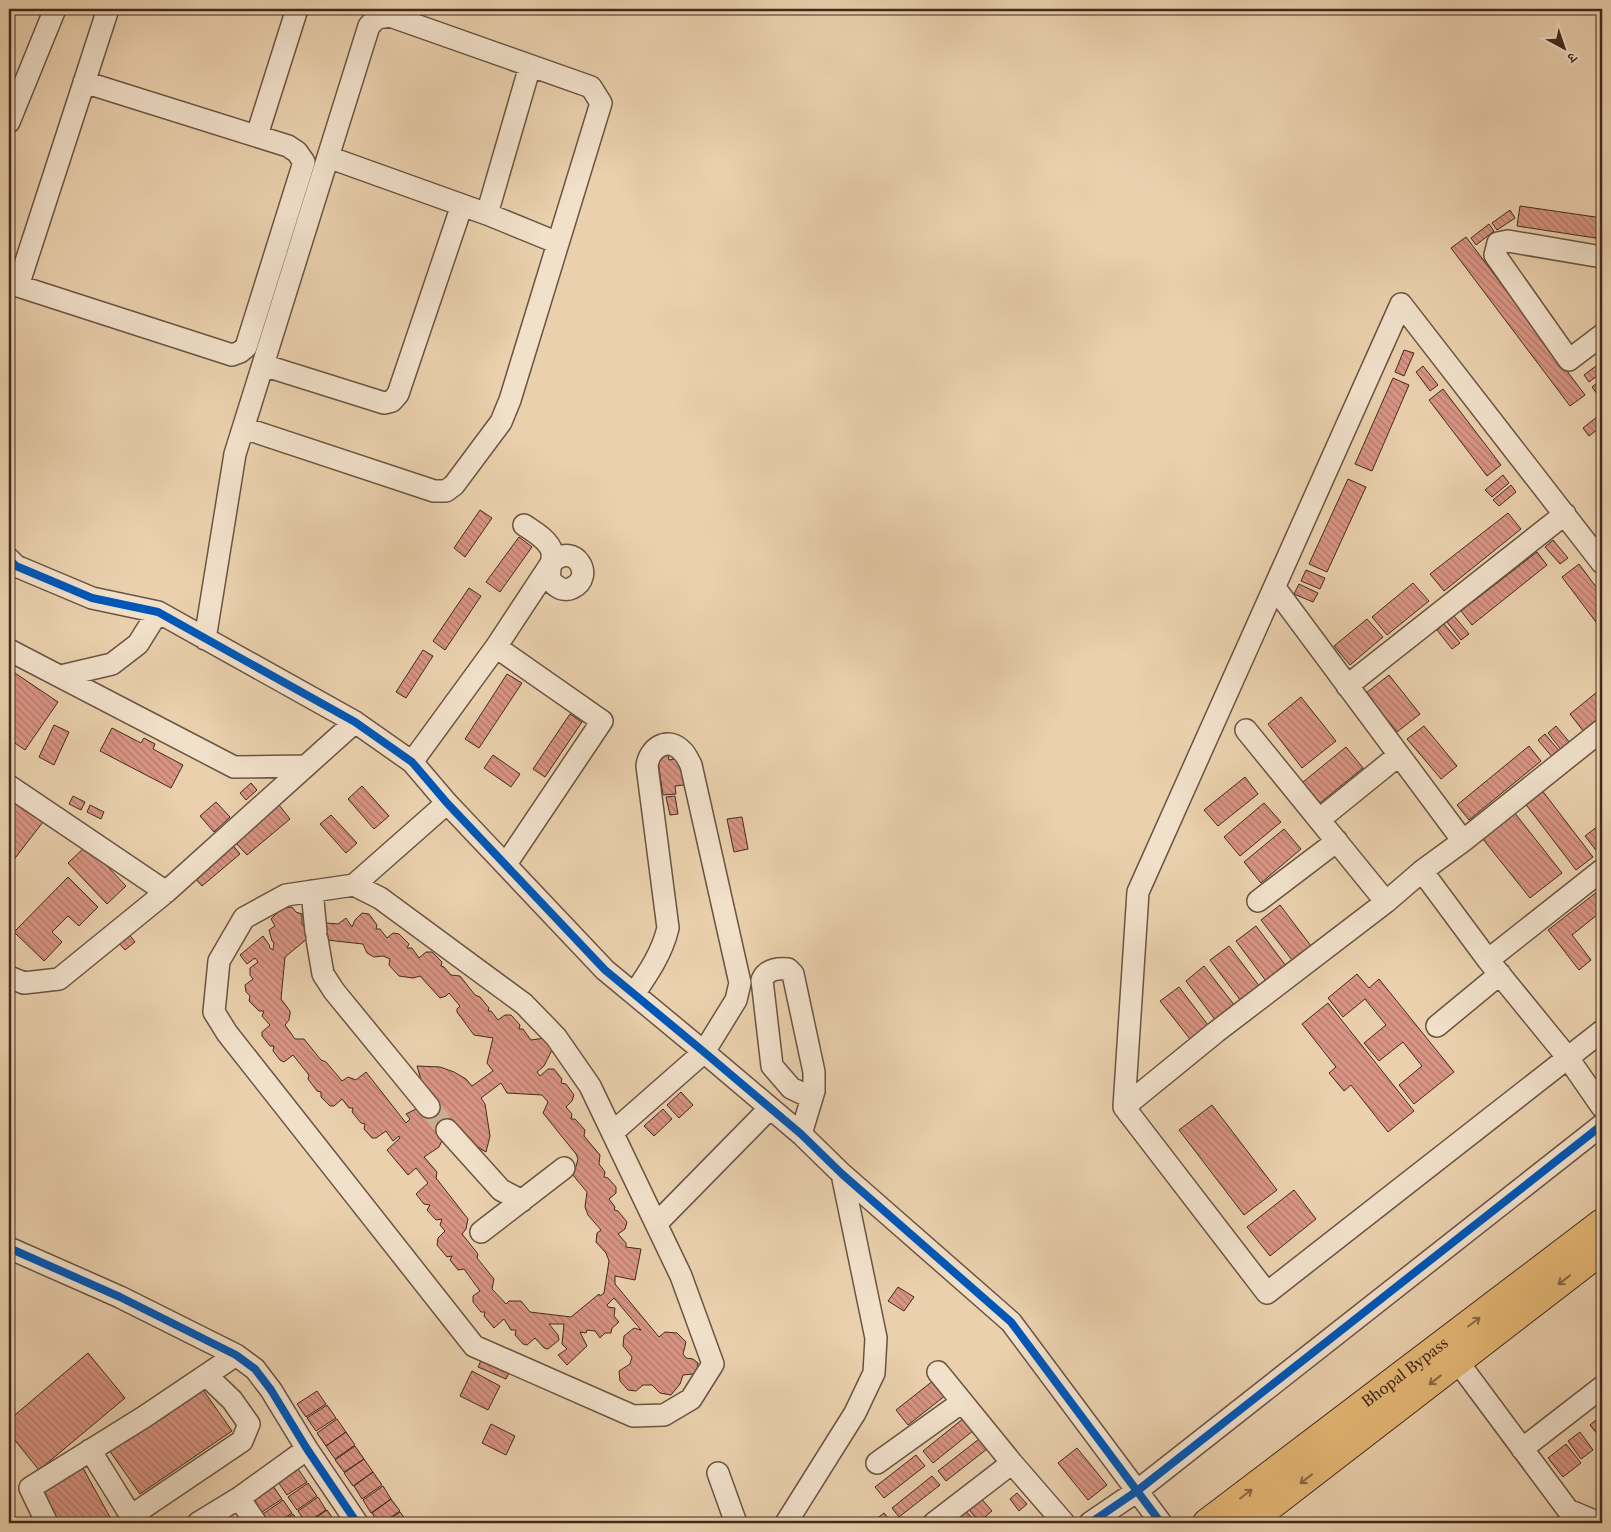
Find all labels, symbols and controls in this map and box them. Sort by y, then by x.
north arrow [1538,22,1588,72]
text: उ [1563,48,1582,68]
one-way arrow [1558,1275,1571,1286]
one-way arrow [1467,1317,1481,1327]
street label: Bhopal Bypass [1358,1333,1452,1411]
one-way arrow [1429,1374,1442,1385]
one-way arrow [1300,1473,1313,1484]
one-way arrow [1239,1489,1253,1499]

